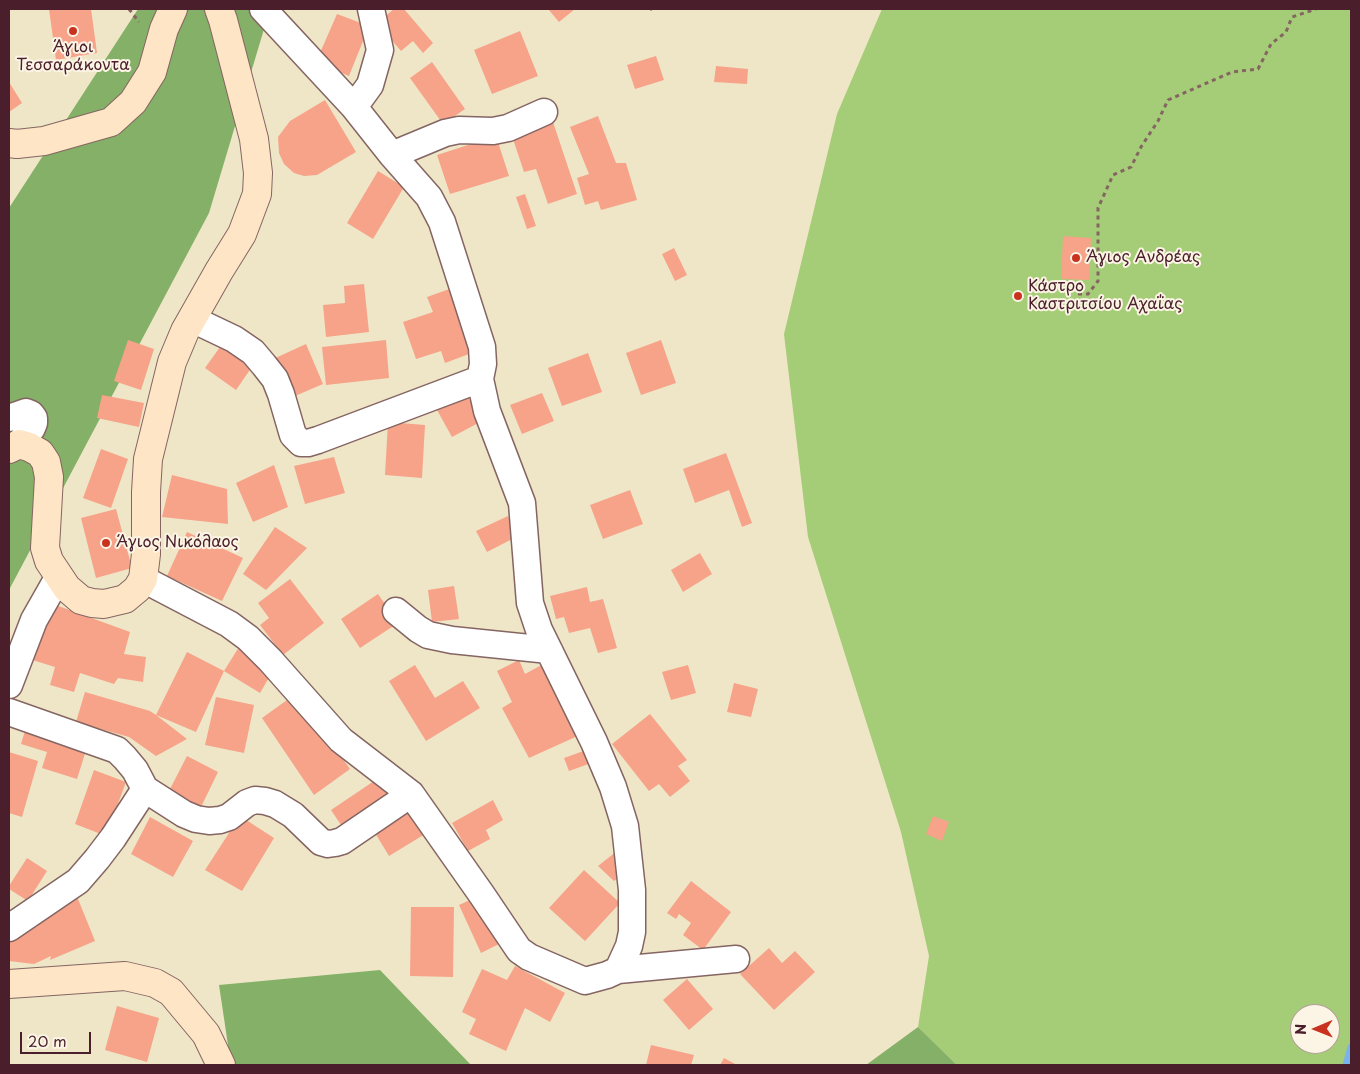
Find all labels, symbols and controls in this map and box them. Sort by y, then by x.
marker: Άγιοι Τεσσαράκοντα [67,25,79,37]
place label: Άγιοι Τεσσαράκοντα [16,38,130,76]
place label: Άγιος Ανδρέας [1086,248,1200,268]
marker: Άγιος Ανδρέας [1070,252,1082,264]
place label: Κάστρο Καστριτσίου Αχαΐας [1028,277,1182,315]
marker: Κάστρο Καστριτσίου Αχαΐας [1012,290,1024,302]
place label: Άγιος Νικόλαος [116,533,239,553]
marker: Άγιος Νικόλαος [100,537,112,549]
north arrow [1290,1004,1340,1054]
scale bar [22,1022,94,1054]
text: N [1290,1024,1311,1035]
text: 20 m [28,1029,67,1052]

